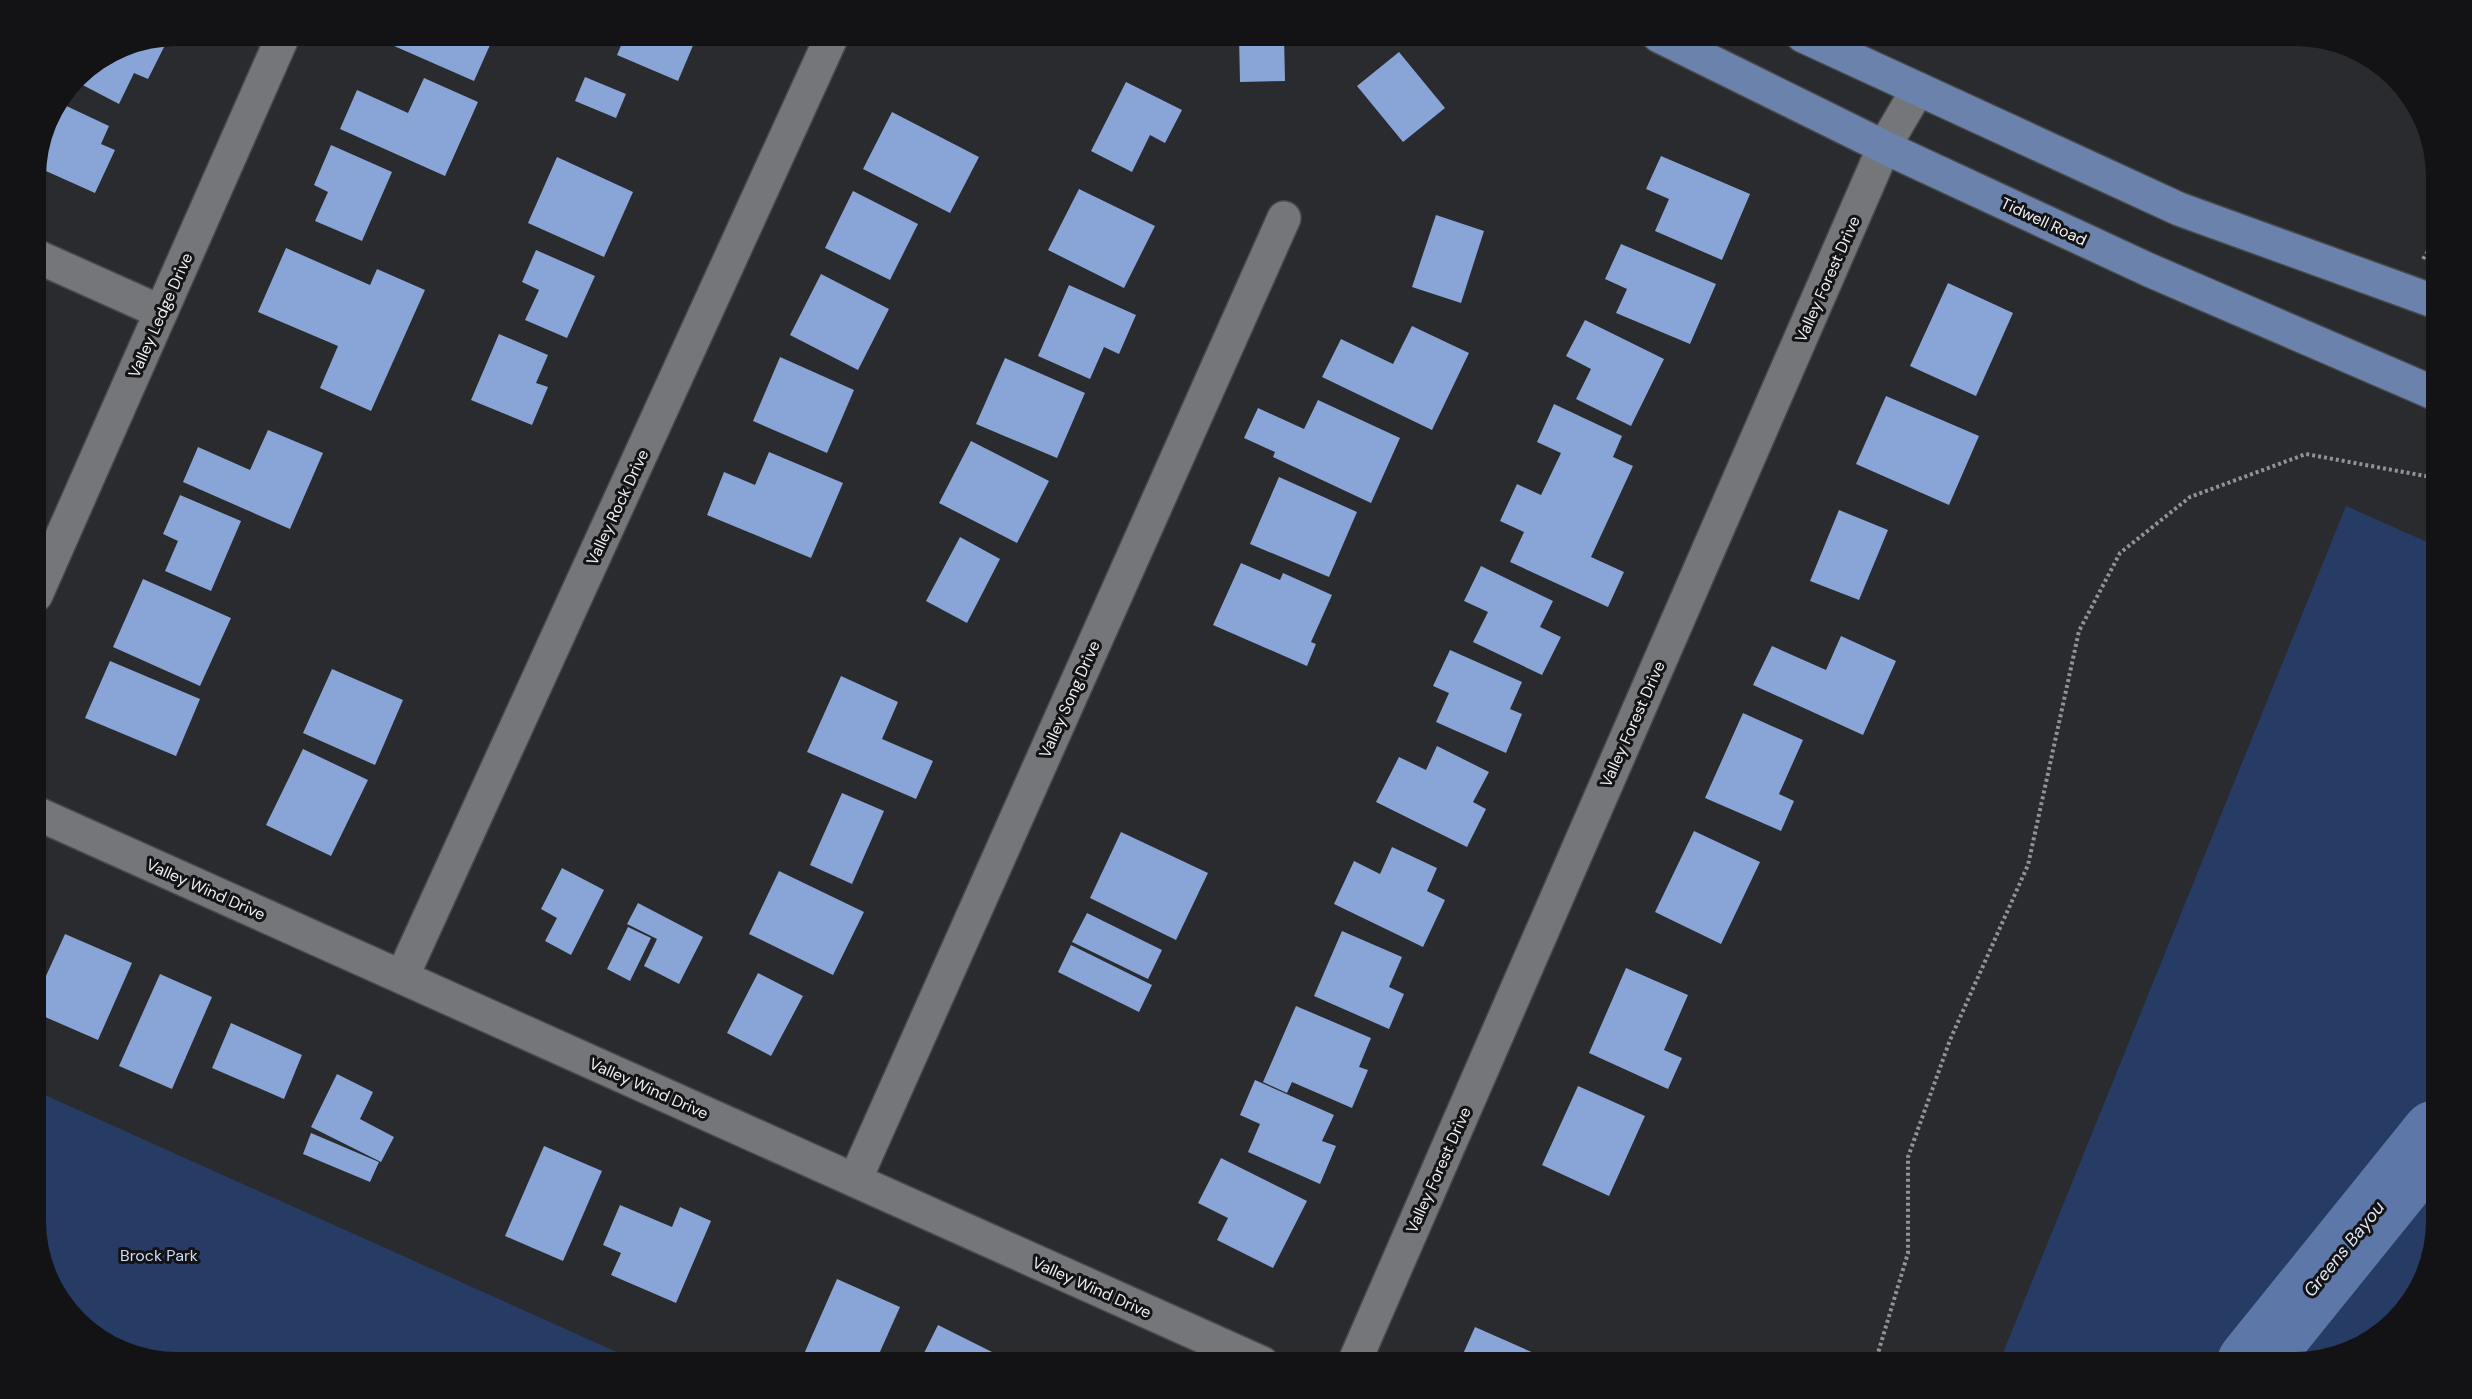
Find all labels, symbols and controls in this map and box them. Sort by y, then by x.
street label: Tidwell Road [1997,192,2090,251]
street label: Valley Forest Drive [1790,213,1865,346]
street label: Valley Ledge Drive [123,249,197,381]
street label: Valley Rock Drive [581,446,653,568]
street label: Valley Song Drive [1034,637,1105,761]
street label: Valley Forest Drive [1595,658,1670,791]
street label: Valley Wind Drive [143,854,269,925]
street label: Valley Wind Drive [586,1053,712,1124]
street label: Valley Forest Drive [1401,1104,1476,1237]
water label: Greens Bayou [2298,1196,2390,1302]
park label: Brock Park [120,1245,198,1266]
street label: Valley Wind Drive [1029,1252,1155,1323]

